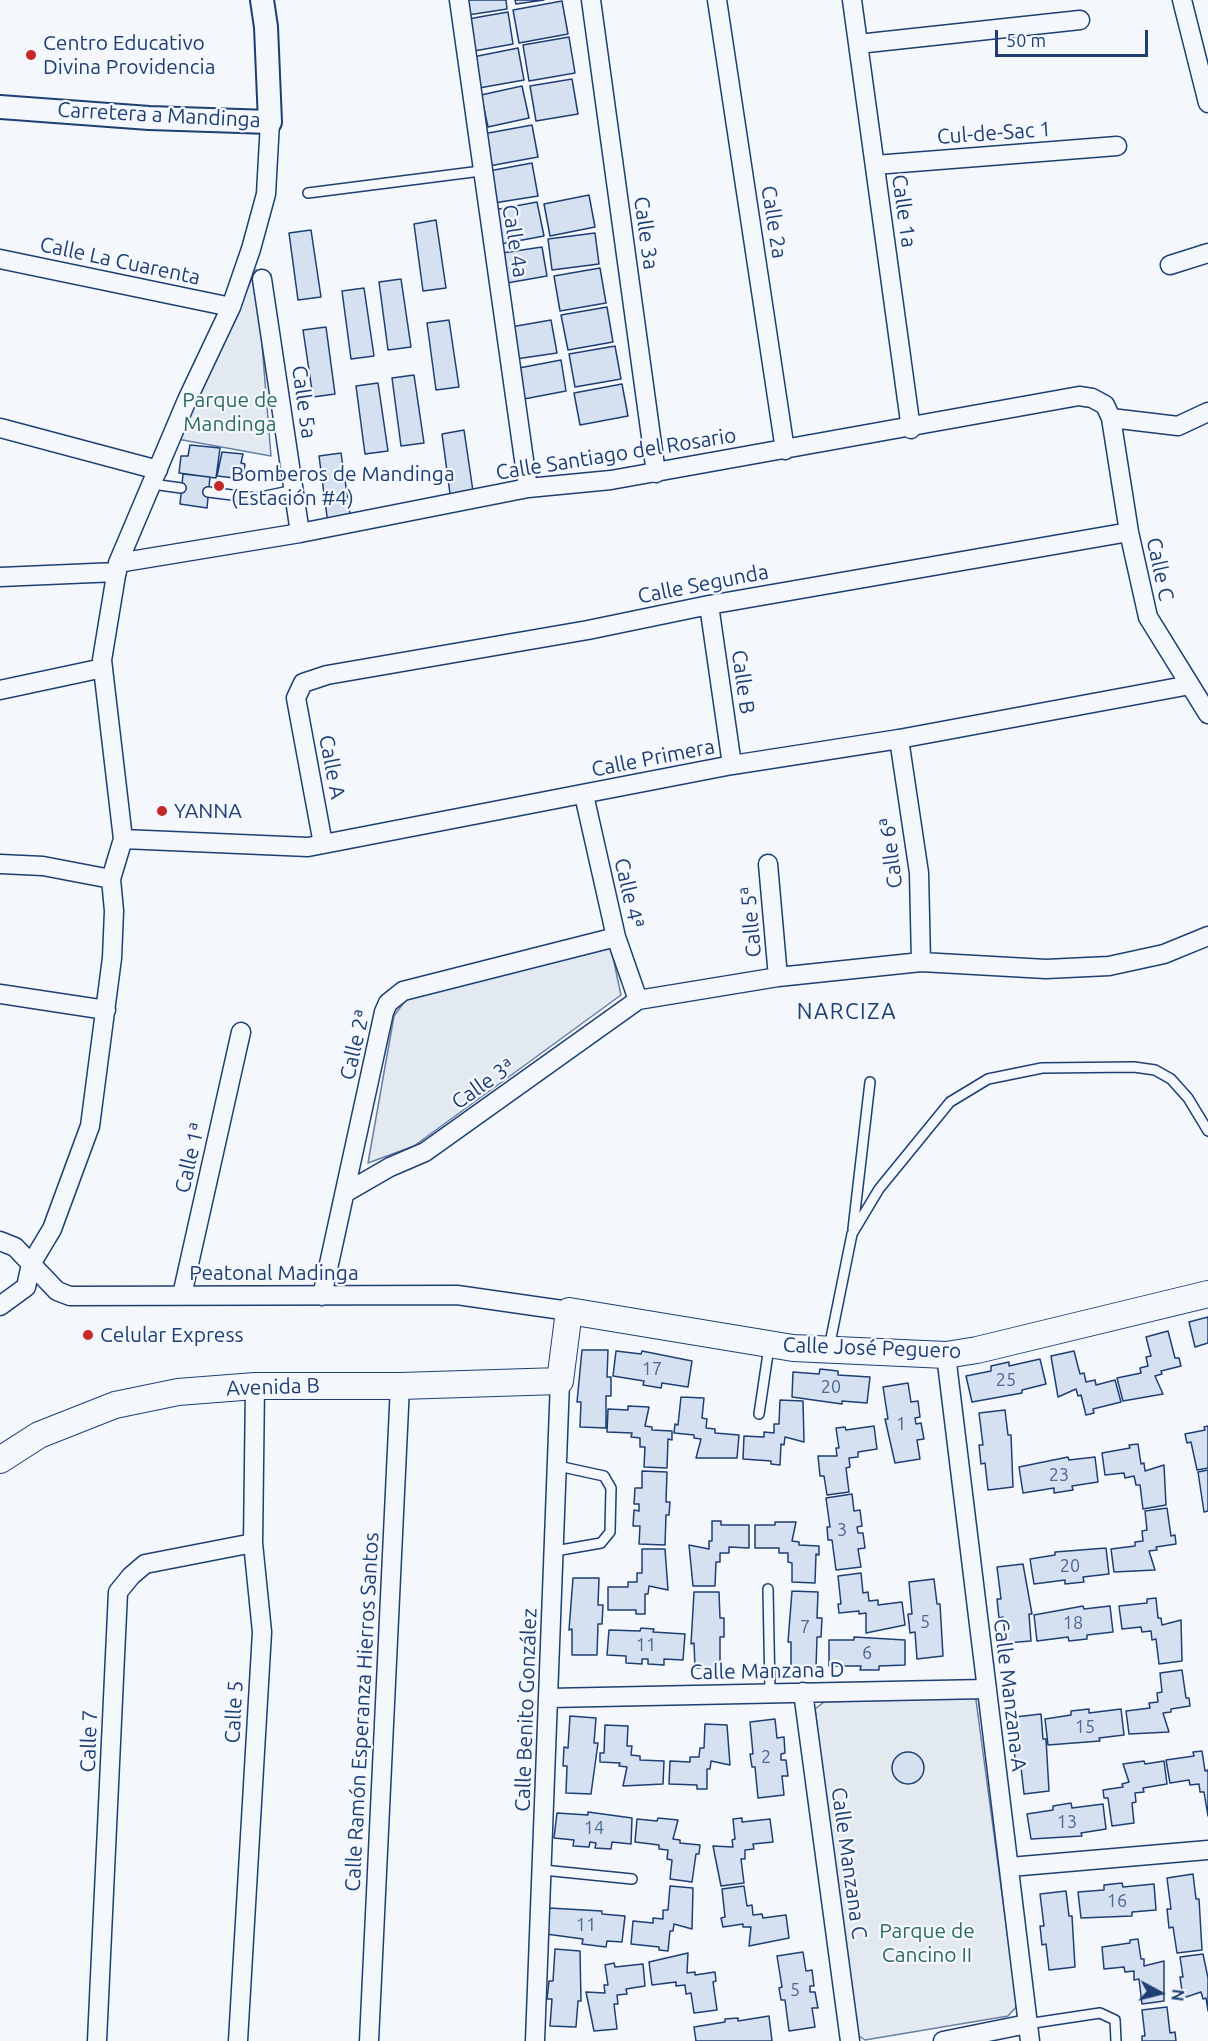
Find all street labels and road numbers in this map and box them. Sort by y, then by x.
street label: Carretera a Mandinga [57,97,261,133]
street label: Cul-de-Sac 1 [936,116,1052,150]
street label: Calle 1a [886,173,922,249]
street label: Calle 2a [756,184,792,260]
street label: Calle 3a [628,195,664,271]
street label: Calle 4a [497,203,533,279]
street label: Calle La Cuarenta [37,232,203,290]
street label: Calle 5a [286,364,322,440]
street label: Calle Santiago del Rosario [494,423,738,485]
street label: Calle C [1141,535,1179,603]
street label: Calle Segunda [635,559,771,609]
street label: Calle B [726,648,760,716]
street label: Calle A [313,733,351,801]
street label: Calle Primera [589,734,717,782]
street label: Calle 6ª [874,816,908,890]
street label: Calle 4ª [609,856,649,930]
street label: Calle 5ª [735,886,767,958]
street label: Calle 2ª [335,1008,375,1082]
street label: Calle 3ª [447,1053,519,1115]
street label: Calle 1ª [170,1121,210,1195]
street label: Peatonal Madinga [189,1260,359,1286]
street label: Calle José Peguero [782,1332,962,1364]
street label: Avenida B [226,1373,320,1401]
street label: Calle Ramón Esperanza Hierros Santos [340,1532,384,1892]
street label: Calle Benito González [510,1608,542,1812]
street label: Calle Manzana A [988,1617,1032,1773]
street label: Calle Manzana D [689,1657,845,1685]
street label: Calle 5 [220,1680,248,1744]
street label: Calle 7 [75,1709,103,1773]
street label: Calle Manzana C [826,1785,872,1941]

